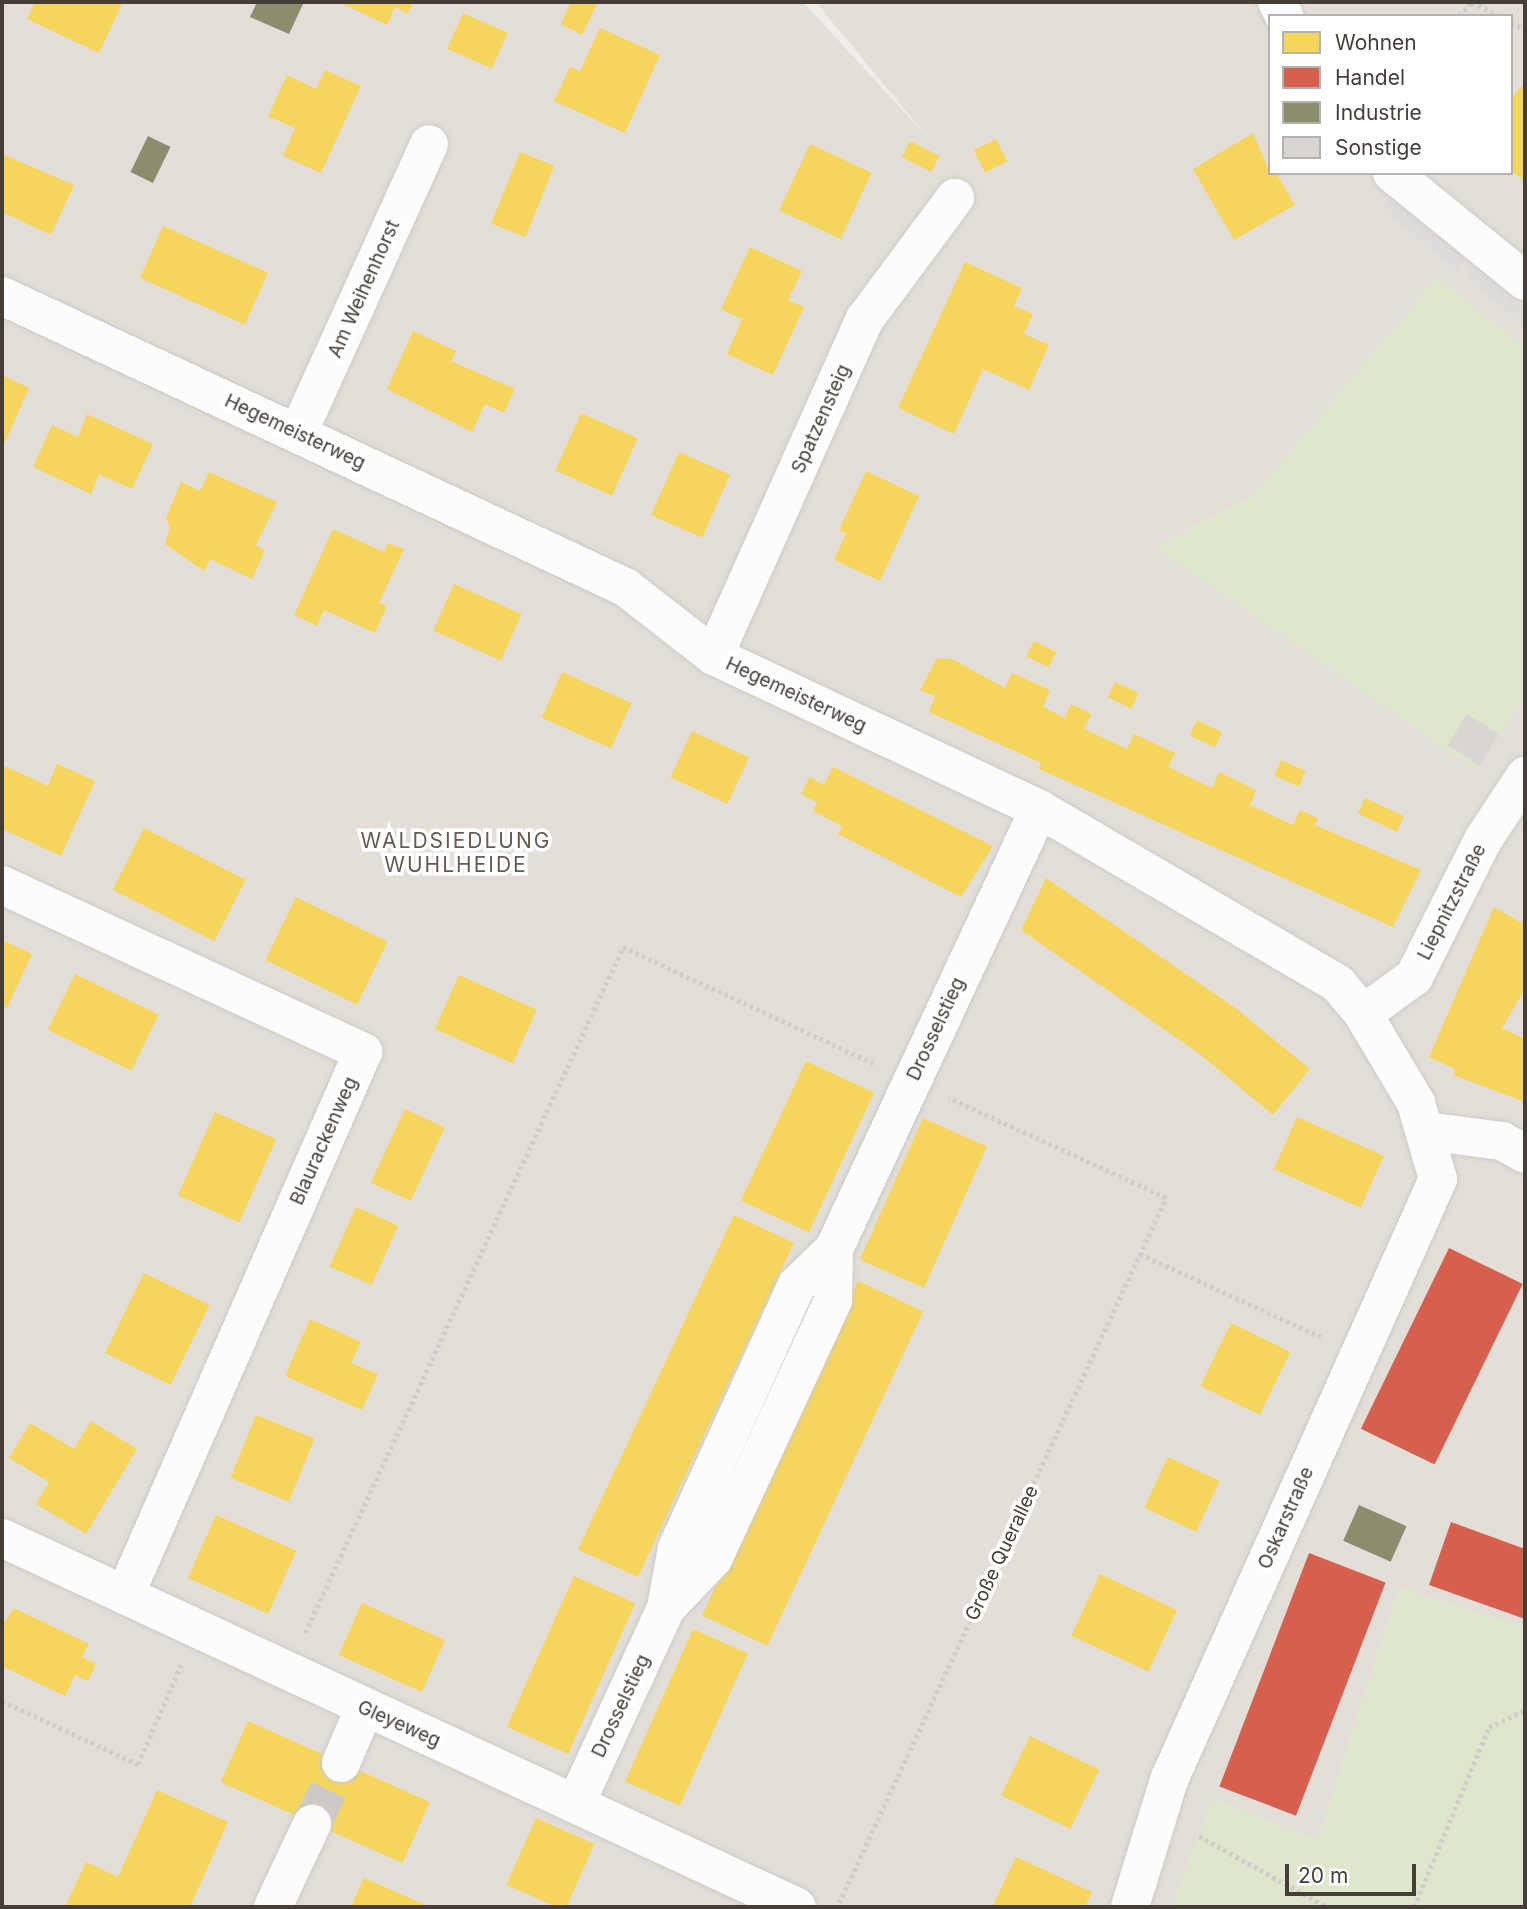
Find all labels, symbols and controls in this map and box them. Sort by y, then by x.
legend [1268,14,1513,175]
text: Wohnen [1335,30,1417,55]
text: Handel [1335,65,1405,90]
text: Industrie [1335,100,1422,125]
text: Sonstige [1335,135,1422,160]
street label: Am Weihenhorst [323,217,405,361]
street label: Spatzensteig [787,361,855,477]
street label: Hegemeisterweg [221,389,369,475]
street label: Hegemeisterweg [722,652,870,738]
district label: WALDSIEDLUNG WUHLHEIDE [362,828,550,878]
street label: Liepnitzstraße [1413,840,1491,964]
street label: Drosselstieg [902,974,970,1084]
street label: Blaurackenweg [286,1073,362,1209]
street label: Oskarstraße [1253,1463,1319,1573]
street label: Große Querallee [961,1482,1043,1624]
street label: Drosselstieg [587,1651,655,1761]
street label: Gleyeweg [354,1696,444,1752]
scale bar [1289,1850,1420,1894]
text: 20 m [1298,1863,1348,1888]

